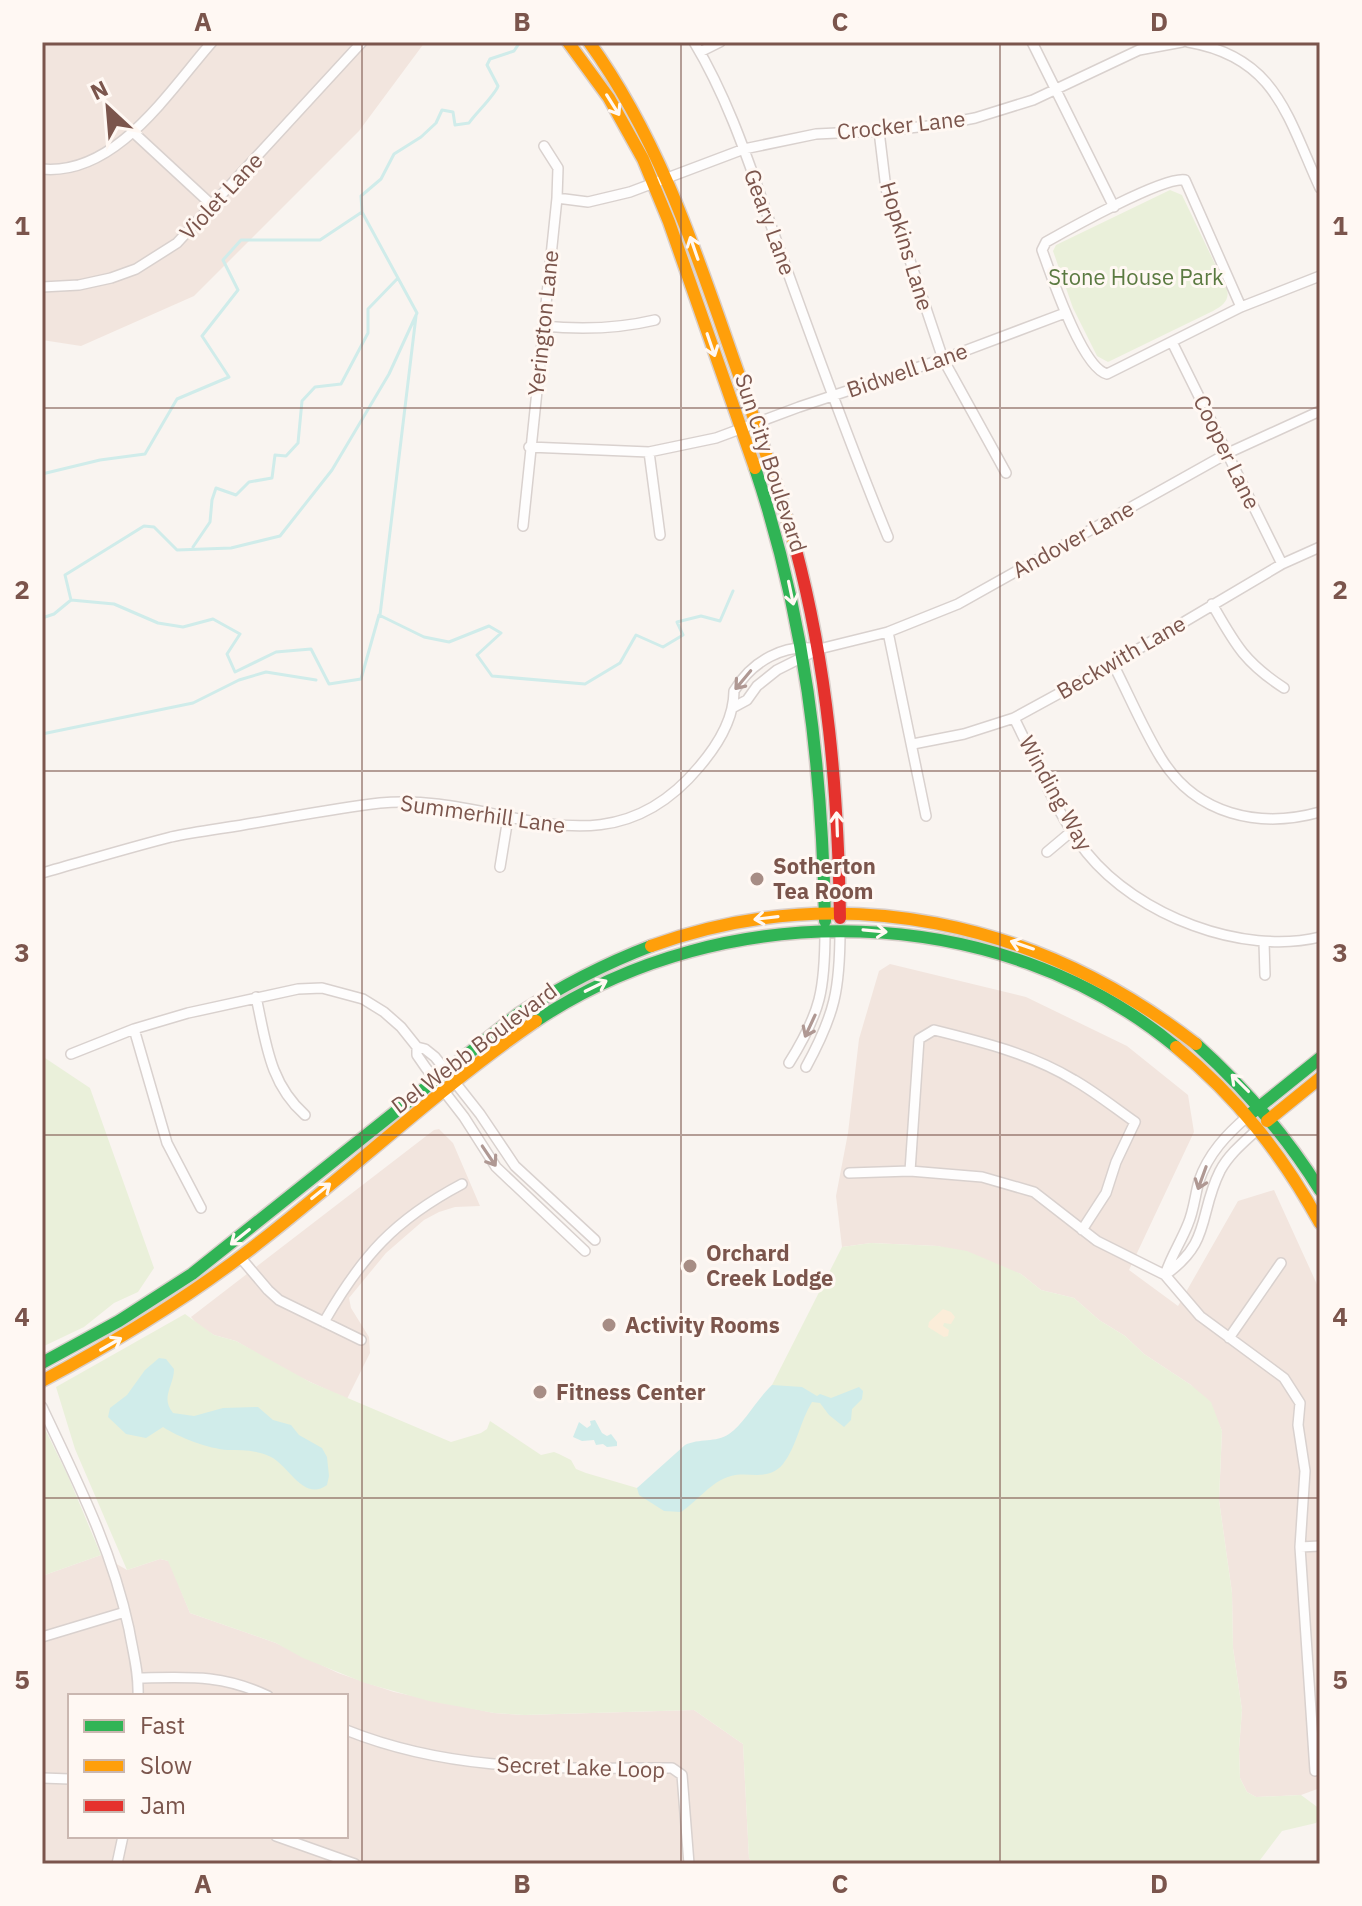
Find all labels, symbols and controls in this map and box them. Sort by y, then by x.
text: A [194,4,212,38]
text: B [513,4,531,38]
text: C [832,4,849,38]
text: D [1150,4,1168,38]
north arrow [68,68,148,148]
text: N [85,73,113,106]
one-way arrow [605,94,621,116]
street label: Crocker Lane [835,103,967,146]
street label: Violet Lane [173,146,269,246]
street label: Geary Lane [738,165,803,279]
street label: Hopkins Lane [874,178,941,314]
text: 1 [14,208,30,242]
text: 1 [1332,208,1348,242]
one-way arrow [686,236,701,261]
street label: Yerington Lane [520,248,565,397]
park label: Stone House Park [1048,262,1224,291]
one-way arrow [705,333,720,358]
street label: Bidwell Lane [843,335,971,404]
street label: Sun City Boulevard [729,370,814,556]
street label: Cooper Lane [1187,390,1268,514]
street label: Andover Lane [1007,493,1139,584]
text: 2 [14,572,30,606]
text: 2 [1332,572,1348,606]
one-way arrow [784,580,799,605]
street label: Beckwith Lane [1051,608,1190,705]
one-way arrow [734,669,752,689]
street label: Winding Way [1013,730,1100,855]
street label: Summerhill Lane [399,788,567,839]
one-way arrow [830,811,845,838]
place label: Sotherton Tea Room [773,851,876,905]
marker: Sotherton Tea Room [748,870,766,888]
one-way arrow [753,911,779,926]
one-way arrow [861,924,888,939]
text: 3 [14,935,30,969]
text: 3 [1332,935,1348,969]
one-way arrow [1010,937,1035,952]
street label: Del Webb Boulevard [385,976,562,1119]
one-way arrow [584,978,608,994]
one-way arrow [802,1013,817,1037]
one-way arrow [1231,1074,1250,1093]
one-way arrow [481,1144,497,1166]
one-way arrow [1194,1165,1208,1189]
one-way arrow [310,1183,331,1200]
one-way arrow [230,1228,251,1246]
place label: Orchard Creek Lodge [706,1238,833,1292]
marker: Orchard Creek Lodge [681,1257,699,1275]
text: 4 [14,1299,30,1333]
text: 4 [1332,1299,1348,1333]
place label: Activity Rooms [625,1310,780,1339]
marker: Activity Rooms [600,1316,618,1334]
one-way arrow [99,1336,122,1352]
place label: Fitness Center [556,1377,706,1406]
marker: Fitness Center [531,1383,549,1401]
text: 5 [14,1662,30,1696]
text: 5 [1332,1662,1348,1696]
legend [68,1694,348,1838]
text: Fast [140,1709,185,1741]
text: Slow [140,1749,192,1781]
street label: Secret Lake Loop [496,1749,666,1784]
text: Jam [140,1789,186,1821]
text: A [194,1866,212,1900]
text: B [513,1866,531,1900]
text: C [832,1866,849,1900]
text: D [1150,1866,1168,1900]

